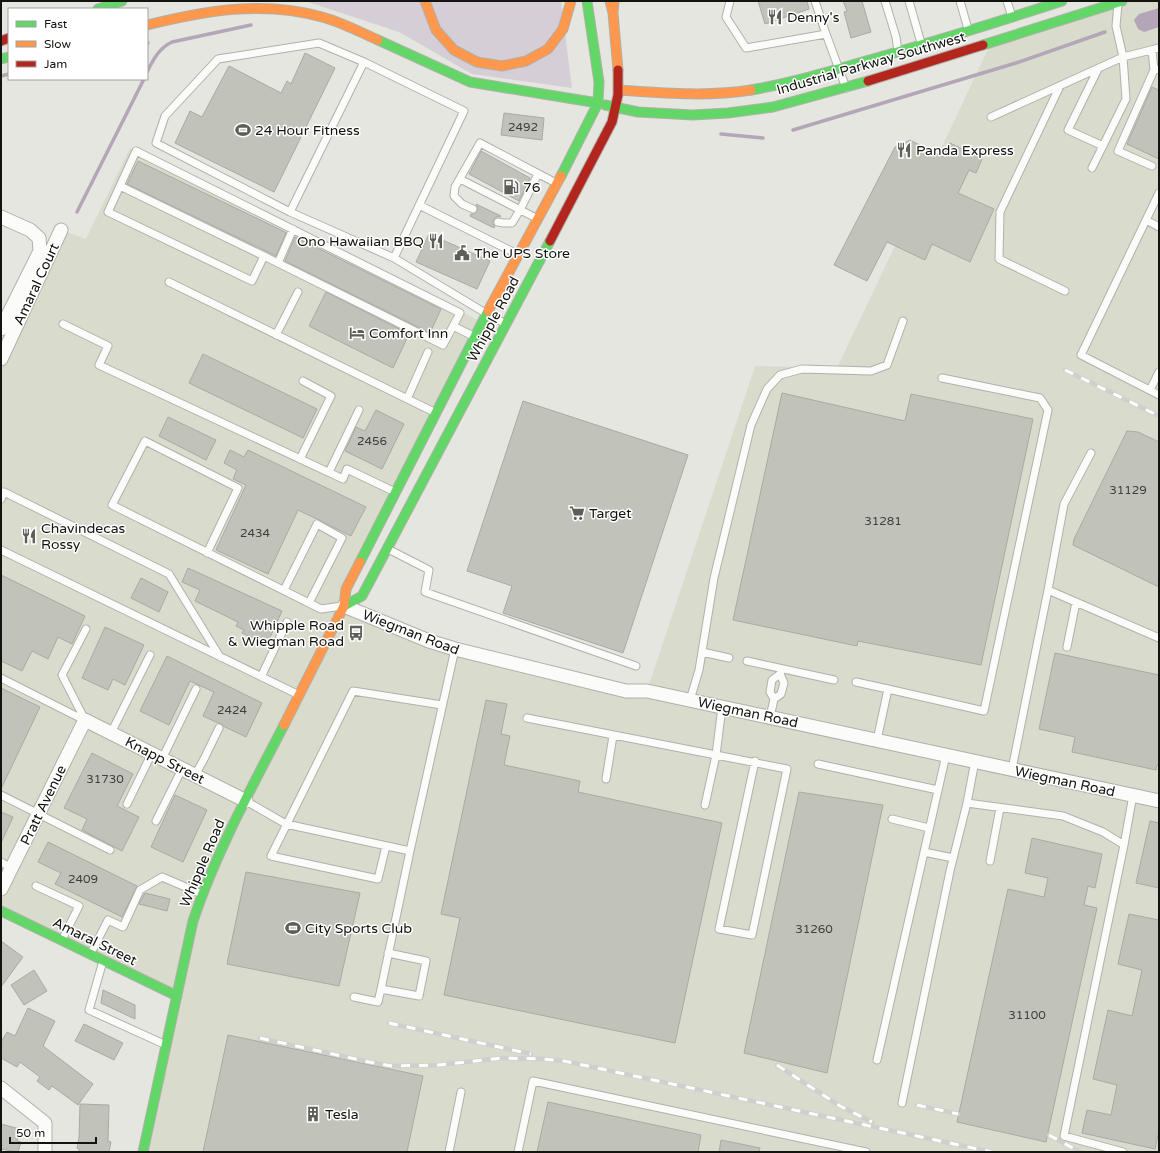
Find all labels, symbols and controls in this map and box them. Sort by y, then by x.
legend [8,8,148,80]
restaurant icon: Denny's [766,8,784,26]
place label: Denny's [787,9,840,26]
text: Fast [44,17,68,31]
street label: Industrial Parkway Southwest [775,28,968,99]
text: Slow [44,37,71,51]
text: Jam [44,57,67,71]
house number: 2492 [508,120,538,134]
sports icon: 24 Hour Fitness [234,121,252,139]
place label: 24 Hour Fitness [255,122,360,139]
restaurant icon: Panda Express [895,141,913,159]
place label: Panda Express [916,142,1014,159]
fuel station icon: 76 [502,178,520,196]
place label: 76 [523,179,541,196]
restaurant icon: Ono Hawaiian BBQ [427,232,445,250]
place label: Ono Hawaiian BBQ [297,233,424,250]
street label: Amaral Court [10,240,63,328]
public building icon: The UPS Store [453,244,471,262]
place label: The UPS Store [474,245,570,262]
street label: Whipple Road [464,274,523,365]
hotel icon: Comfort Inn [348,324,366,342]
place label: Comfort Inn [369,325,448,342]
house number: 2456 [357,434,387,448]
house number: 31129 [1109,483,1147,497]
supermarket icon: Target [568,504,586,522]
place label: Target [589,505,632,522]
house number: 31281 [864,514,902,528]
place label: Chavindecas Rossy [41,520,126,553]
house number: 2434 [240,526,271,540]
restaurant icon: Chavindecas Rossy [20,527,38,545]
street label: Wiegman Road [360,606,462,659]
place label: Whipple Road & Wiegman Road [228,617,344,650]
bus stop icon: Whipple Road & Wiegman Road [347,624,365,642]
street label: Wiegman Road [696,694,800,731]
house number: 2424 [217,703,248,717]
street label: Knapp Street [122,733,208,788]
street label: Pratt Avenue [17,762,70,848]
street label: Wiegman Road [1013,763,1117,800]
house number: 31730 [86,772,124,786]
street label: Whipple Road [176,817,229,910]
house number: 2409 [68,872,98,886]
street label: Amaral Street [50,914,140,969]
sports icon: City Sports Club [284,919,302,937]
place label: City Sports Club [305,920,412,937]
house number: 31260 [795,922,833,936]
house number: 31100 [1008,1008,1046,1022]
building icon: Tesla [304,1105,322,1123]
place label: Tesla [325,1106,359,1123]
scale bar [10,1119,96,1145]
text: 50 m [16,1126,45,1140]

